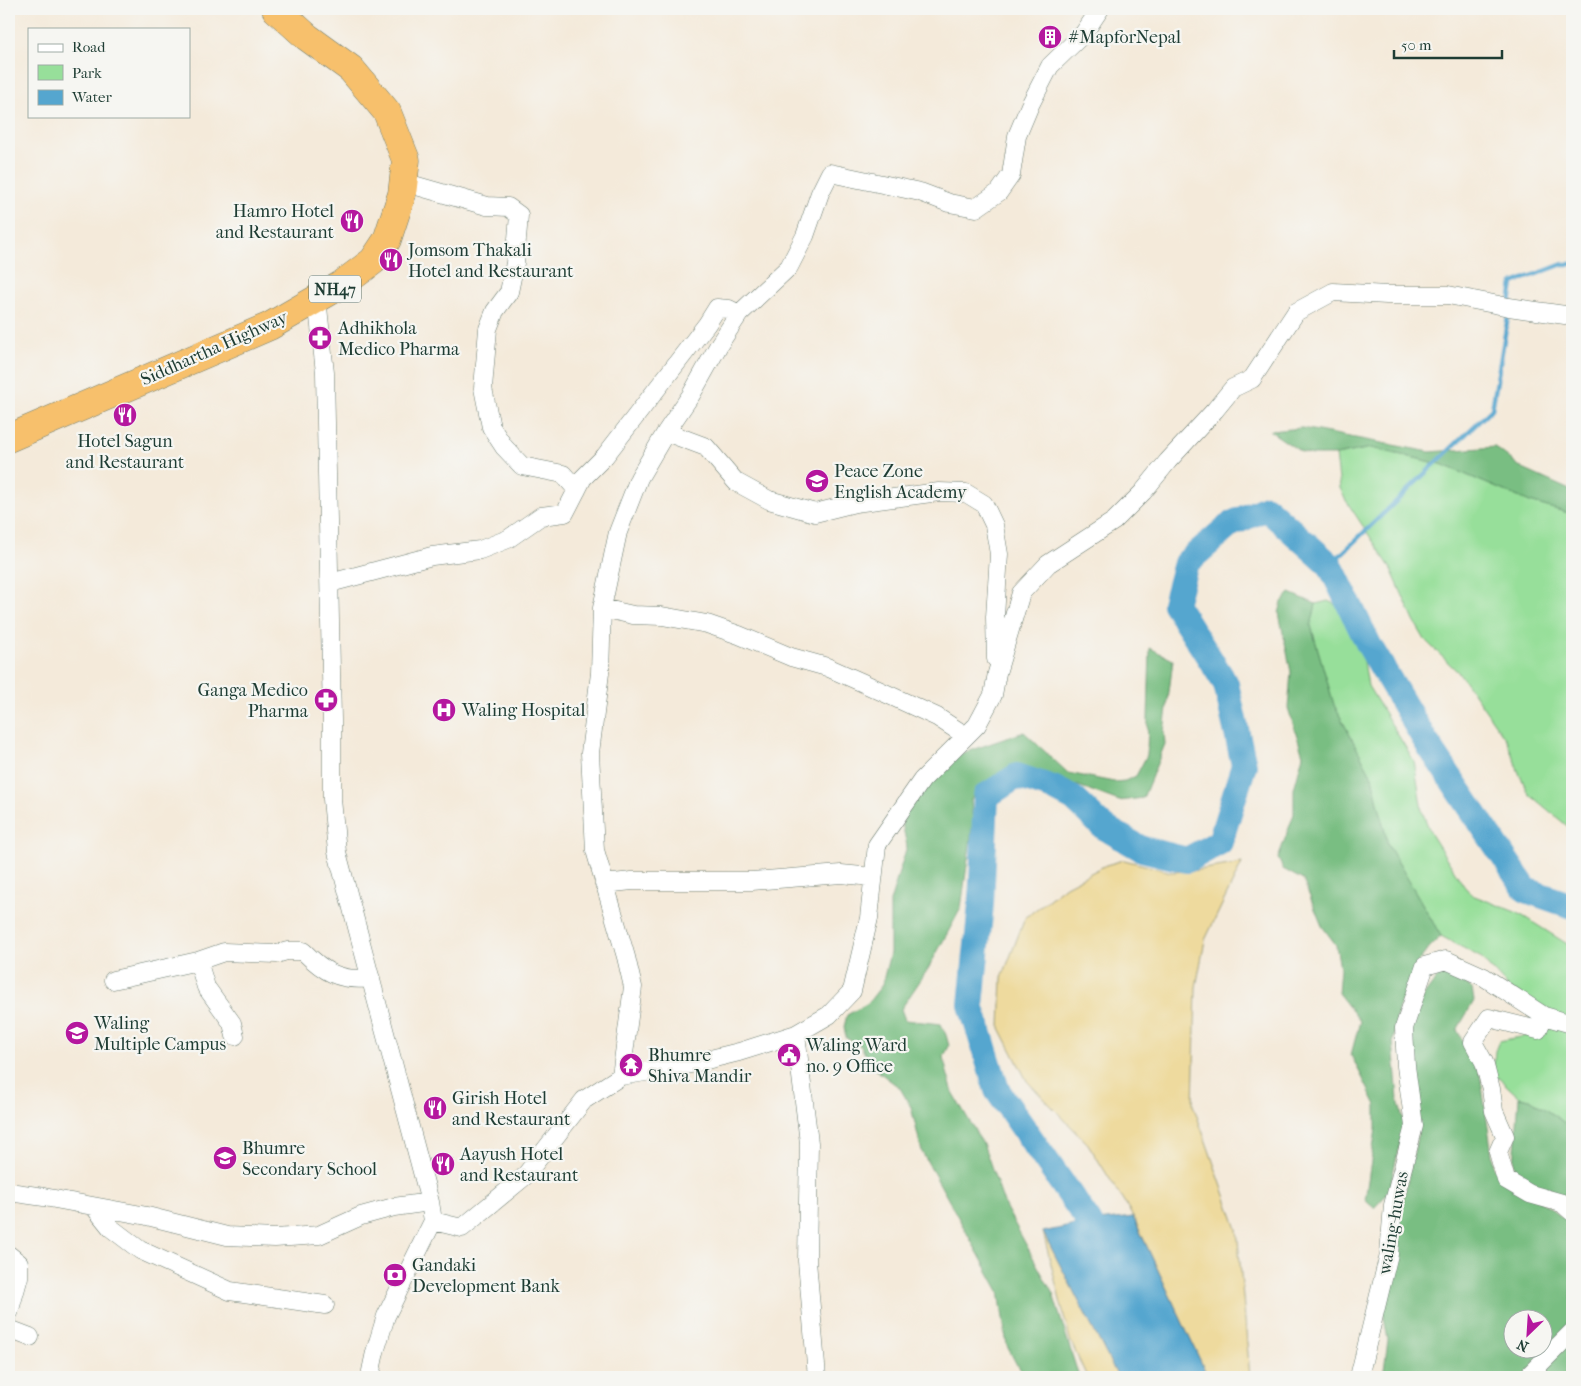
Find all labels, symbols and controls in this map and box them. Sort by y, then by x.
building icon: #MapforNepal [1037,24,1063,50]
place label: #MapforNepal [1068,27,1181,48]
legend [28,28,190,118]
scale bar [1394,28,1501,60]
text: 50 m [1401,36,1432,54]
text: Road [72,38,106,56]
text: Park [72,64,102,82]
text: Water [71,88,112,106]
place label: Hamro Hotel and Restaurant [216,201,335,243]
restaurant icon: Hamro Hotel and Restaurant [339,208,365,234]
place label: Jomsom Thakali Hotel and Restaurant [406,240,574,282]
restaurant icon: Jomsom Thakali Hotel and Restaurant [378,247,404,273]
road number: NH47 [309,276,361,302]
street label: Siddhartha Highway [137,306,292,390]
place label: Adhikhola Medico Pharma [337,318,460,360]
pharmacy icon: Adhikhola Medico Pharma [307,325,333,351]
restaurant icon: Hotel Sagun and Restaurant [112,402,138,428]
place label: Hotel Sagun and Restaurant [66,431,185,473]
place label: Peace Zone English Academy [834,461,968,503]
school or university icon: Peace Zone English Academy [804,468,830,494]
place label: Ganga Medico Pharma [197,680,309,722]
pharmacy icon: Ganga Medico Pharma [313,687,339,713]
hospital icon: Waling Hospital [431,697,457,723]
place label: Waling Hospital [461,700,585,721]
place label: Waling Multiple Campus [93,1013,227,1055]
school or university icon: Waling Multiple Campus [64,1020,90,1046]
place label: Waling Ward no. 9 Office [805,1035,907,1077]
public building icon: Waling Ward no. 9 Office [776,1042,802,1068]
place label: Bhumre Shiva Mandir [648,1045,752,1087]
temple icon: Bhumre Shiva Mandir [618,1052,644,1078]
place label: Girish Hotel and Restaurant [452,1088,571,1130]
restaurant icon: Girish Hotel and Restaurant [422,1095,448,1121]
place label: Bhumre Secondary School [242,1138,377,1180]
place label: Aayush Hotel and Restaurant [459,1144,579,1186]
school or university icon: Bhumre Secondary School [212,1145,238,1171]
restaurant icon: Aayush Hotel and Restaurant [430,1151,456,1177]
street label: waling-huwas [1374,1169,1413,1277]
place label: Gandaki Development Bank [412,1255,560,1297]
bank icon: Gandaki Development Bank [382,1262,408,1288]
north arrow [1504,1308,1554,1358]
text: N [1514,1335,1531,1355]

